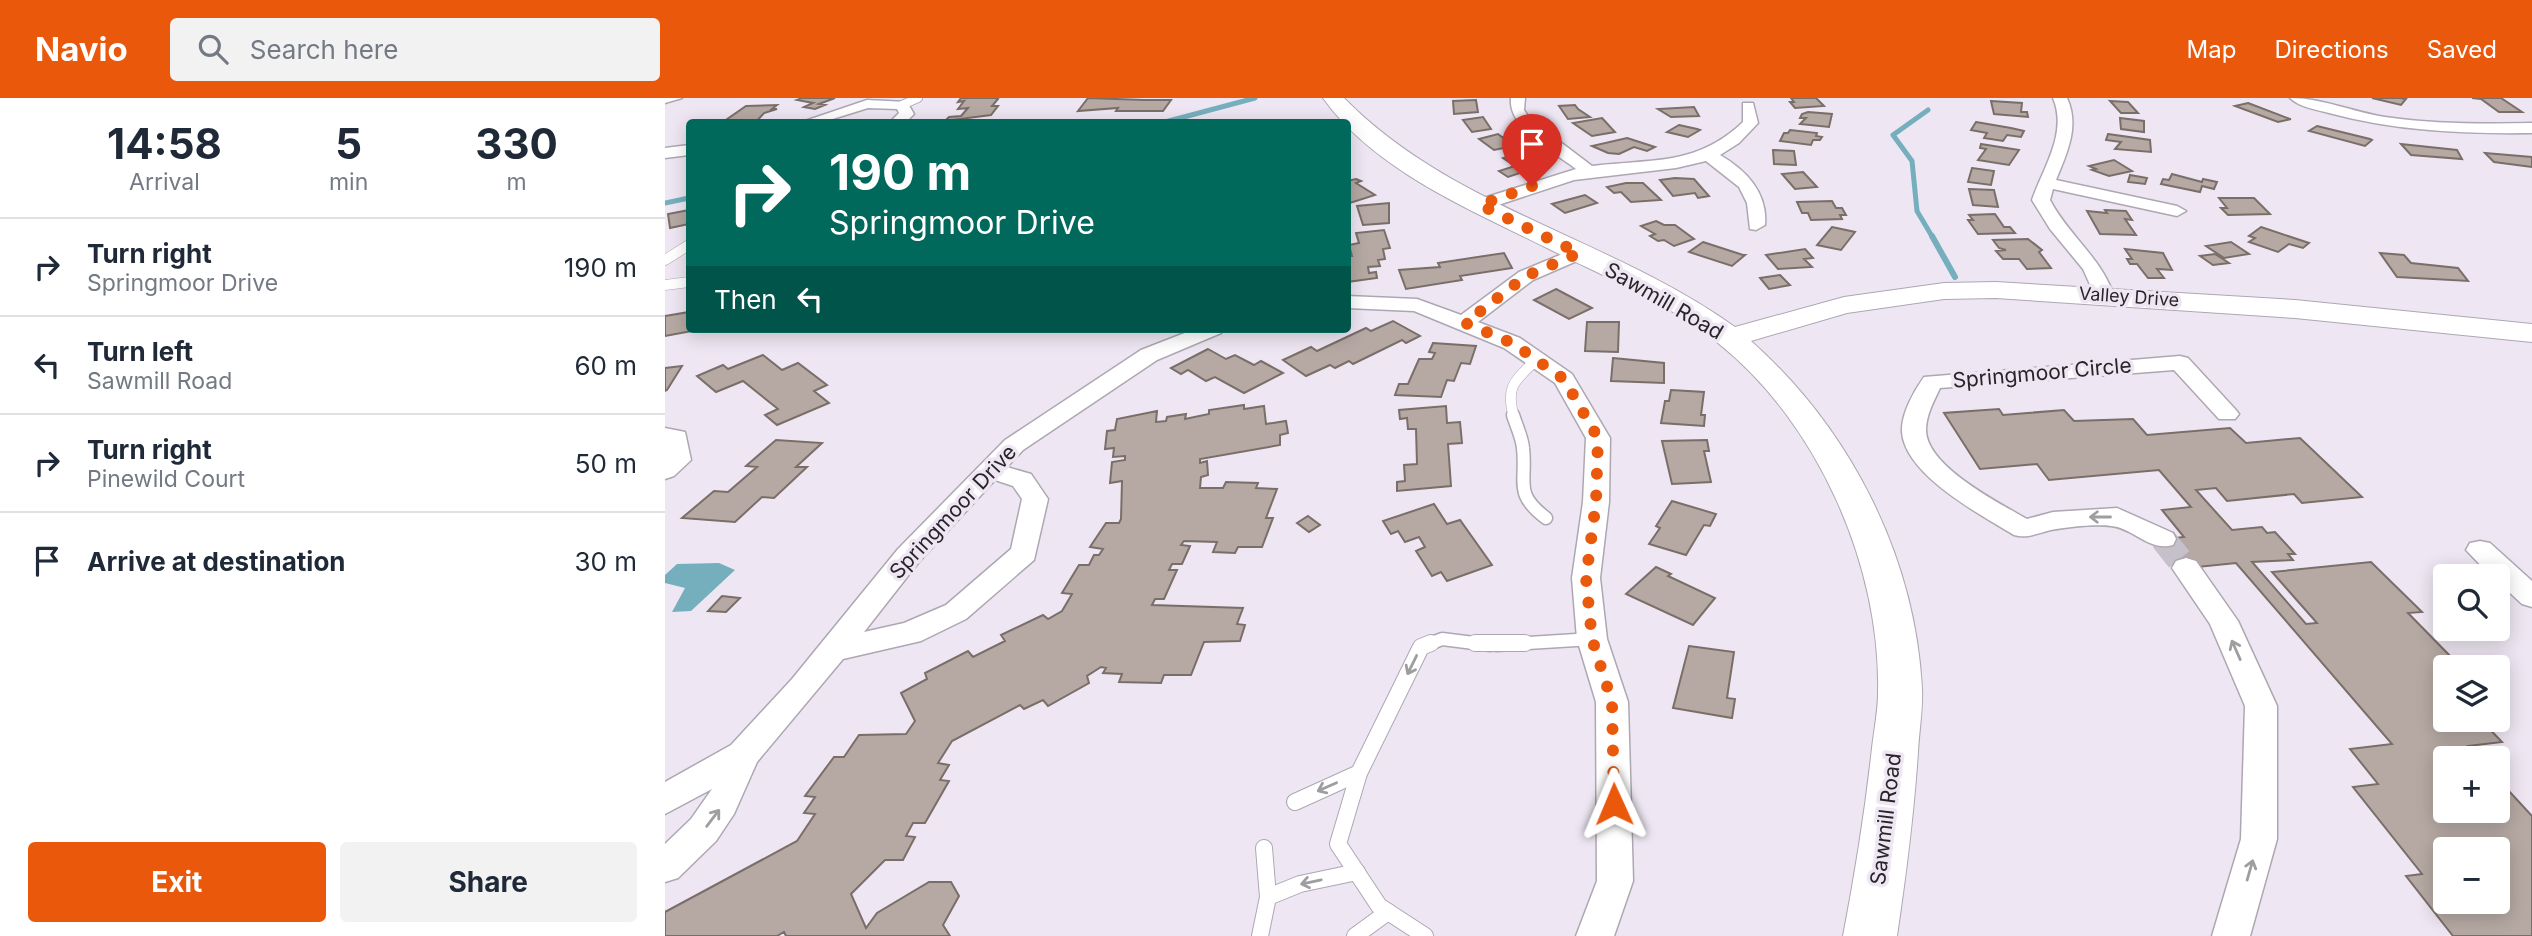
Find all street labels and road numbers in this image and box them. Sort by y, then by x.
street label: Sawmill Road [1601,257,1728,345]
street label: Valley Drive [2078,283,2180,310]
street label: Springmoor Circle [1951,352,2133,393]
street label: Springmoor Drive [884,439,1021,584]
street label: Sawmill Road [1865,752,1906,886]

